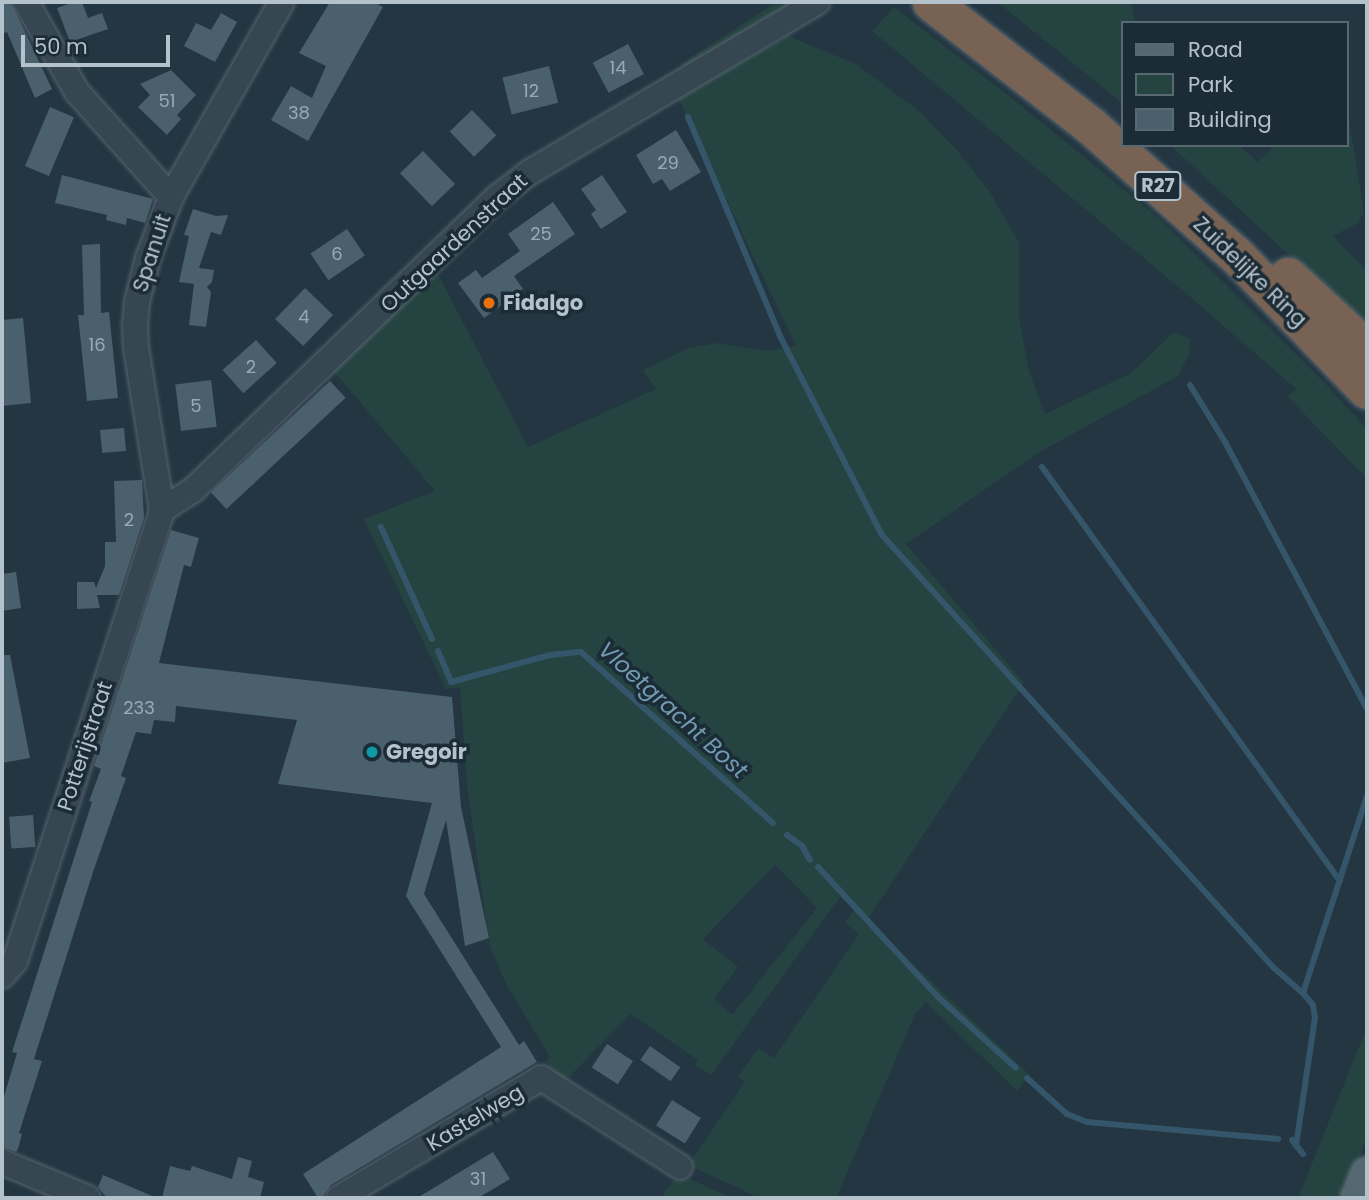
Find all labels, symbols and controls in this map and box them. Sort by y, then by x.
scale bar [24,21,173,65]
legend [1120,21,1348,147]
text: 50 m [34,32,88,61]
text: Road [1188,35,1243,64]
house number: 14 [609,57,627,79]
text: Park [1188,70,1233,99]
house number: 12 [523,80,539,102]
house number: 51 [158,90,176,112]
house number: 38 [288,102,310,124]
text: Building [1188,105,1272,134]
house number: 29 [657,152,679,174]
street label: Outgaardenstraat [376,169,532,317]
road number: R27 [1134,170,1182,202]
street label: Spanuit [128,211,176,295]
street label: Zuidelijke Ring [1188,212,1312,332]
house number: 25 [530,223,552,245]
house number: 6 [331,243,343,265]
place label: Fidalgo [503,290,583,316]
marker: Fidalgo [481,295,497,311]
house number: 4 [298,306,310,328]
house number: 16 [88,334,106,356]
house number: 2 [246,356,256,378]
house number: 5 [190,395,202,417]
house number: 2 [124,509,134,531]
water label: Vloetgracht Bost [593,636,753,784]
street label: Potterijstraat [52,678,118,814]
house number: 233 [123,697,155,719]
place label: Gregoir [386,739,467,765]
marker: Gregoir [364,744,380,760]
street label: Kastelweg [422,1079,528,1157]
house number: 31 [470,1168,486,1190]

